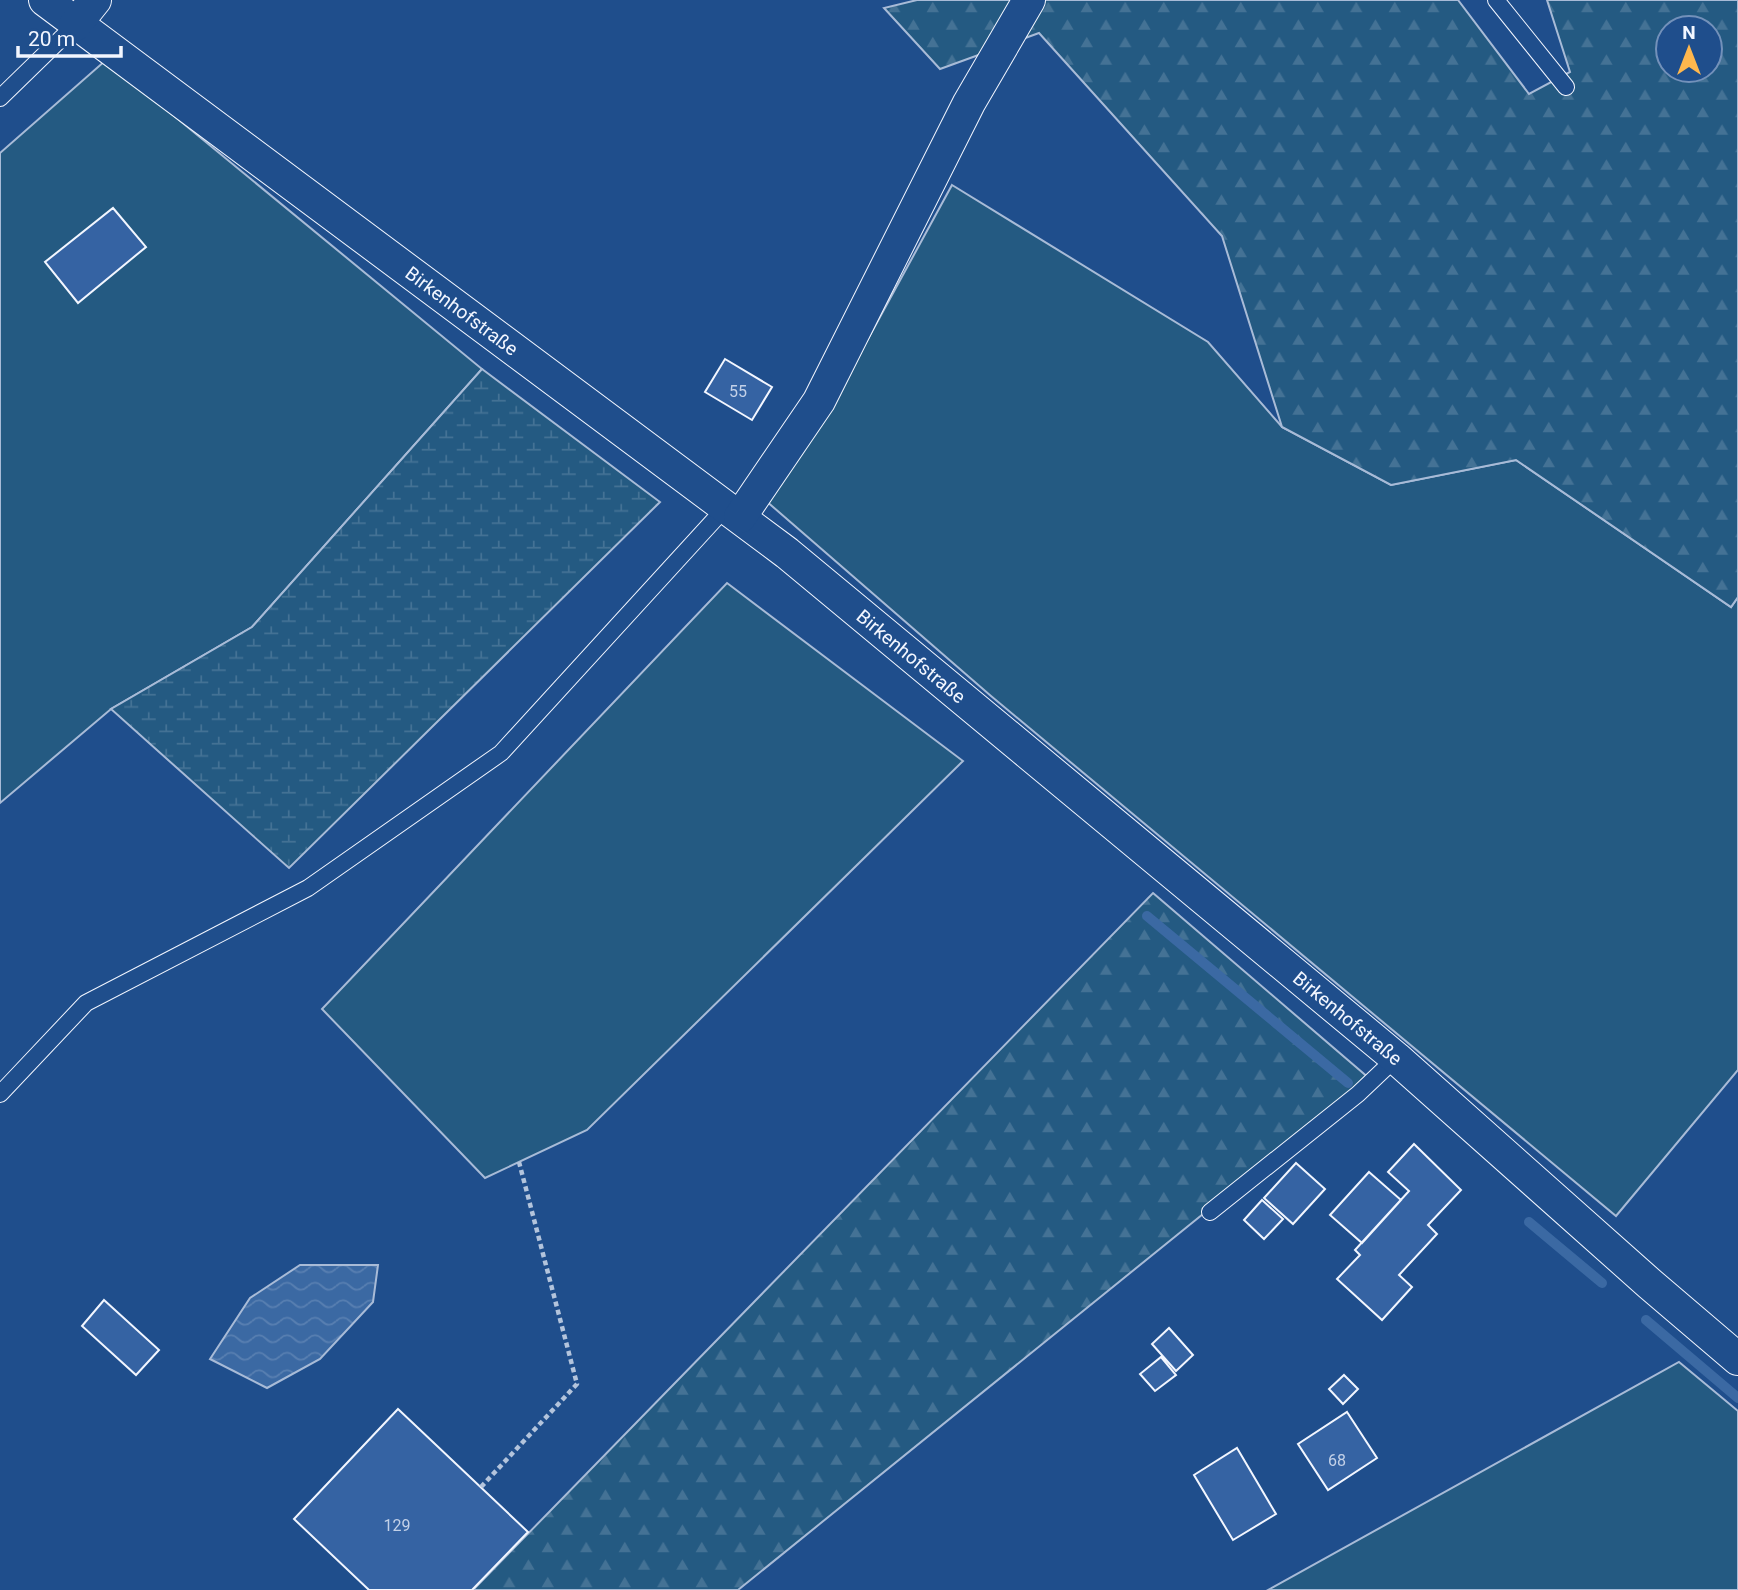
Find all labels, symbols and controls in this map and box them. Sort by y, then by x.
scale bar [18,14,121,58]
north arrow [1654,14,1724,84]
text: N [1682,21,1696,44]
text: 20 m [28,27,75,51]
street label: Birkenhofstraße [401,261,523,360]
house number: 55 [729,382,747,401]
street label: Birkenhofstraße [852,604,971,708]
street label: Birkenhofstraße [1289,966,1407,1070]
house number: 68 [1328,1451,1346,1470]
house number: 129 [384,1516,410,1535]

